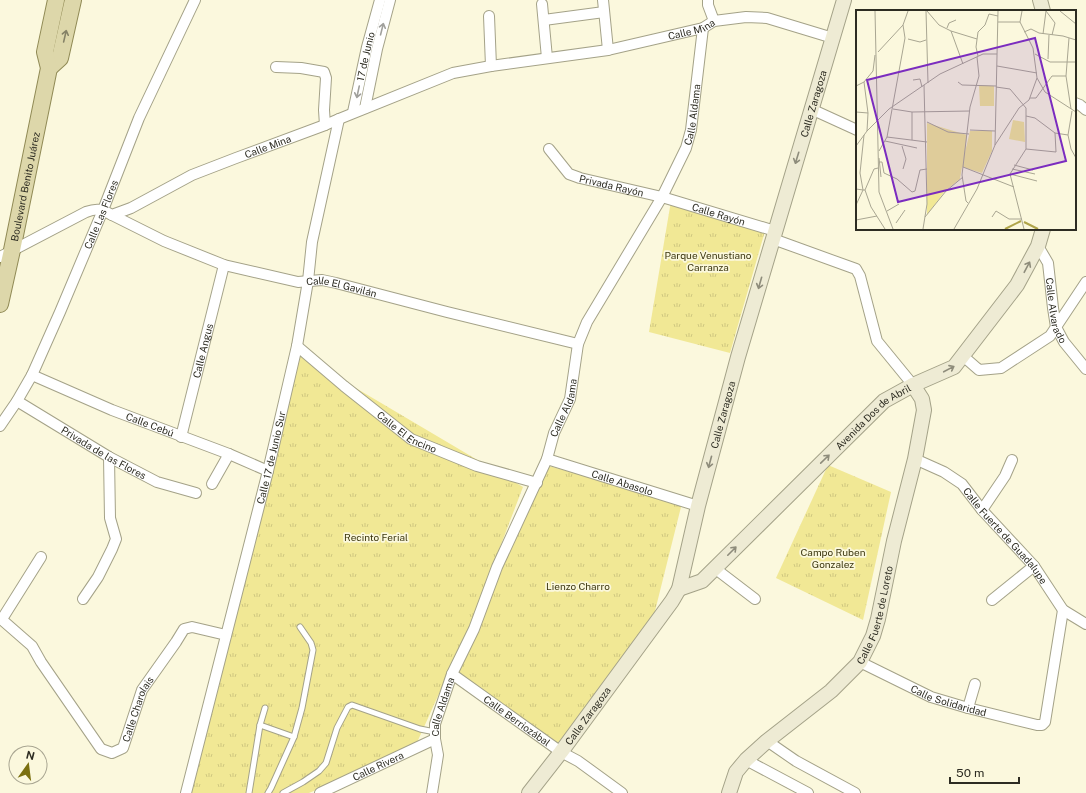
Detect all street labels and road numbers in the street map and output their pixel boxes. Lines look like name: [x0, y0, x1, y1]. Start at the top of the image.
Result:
street label: Calle Mina: [667, 16, 717, 42]
street label: 17 de Junio: [354, 30, 377, 82]
street label: Calle Zaragoza: [798, 69, 829, 139]
street label: Calle Aldama: [681, 83, 702, 147]
street label: Boulevard Benito Juárez: [8, 131, 42, 242]
street label: Calle Mina: [243, 132, 293, 160]
street label: Privada Rayón: [578, 172, 645, 199]
street label: Calle Las Flores: [81, 178, 120, 251]
street label: Calle Rayón: [691, 200, 747, 228]
street label: Calle El Gavilán: [306, 274, 378, 299]
street label: Calle Alvarado: [1044, 277, 1070, 346]
street label: Calle Angus: [190, 322, 215, 379]
street label: Calle Aldama: [547, 378, 579, 438]
street label: Calle Zaragoza: [708, 380, 737, 450]
street label: Avenida Dos de Abril: [833, 381, 913, 452]
street label: Calle El Encino: [375, 409, 439, 455]
street label: Calle Cebú: [124, 410, 176, 439]
street label: Calle 17 de Junio Sur: [254, 410, 288, 505]
street label: Privada de las Flores: [59, 423, 148, 481]
street label: Calle Abasolo: [590, 467, 655, 498]
street label: Calle Fuerte de Guadalupe: [961, 485, 1050, 586]
street label: Calle Fuerte de Loreto: [854, 564, 895, 666]
street label: Calle Charolais: [119, 674, 156, 743]
street label: Calle Aldama: [429, 676, 456, 737]
street label: Calle Solidaridad: [909, 682, 988, 718]
street label: Calle Zaragoza: [562, 684, 613, 747]
street label: Calle Berriozábal: [481, 693, 553, 748]
street label: Calle Rivera: [350, 749, 405, 783]

